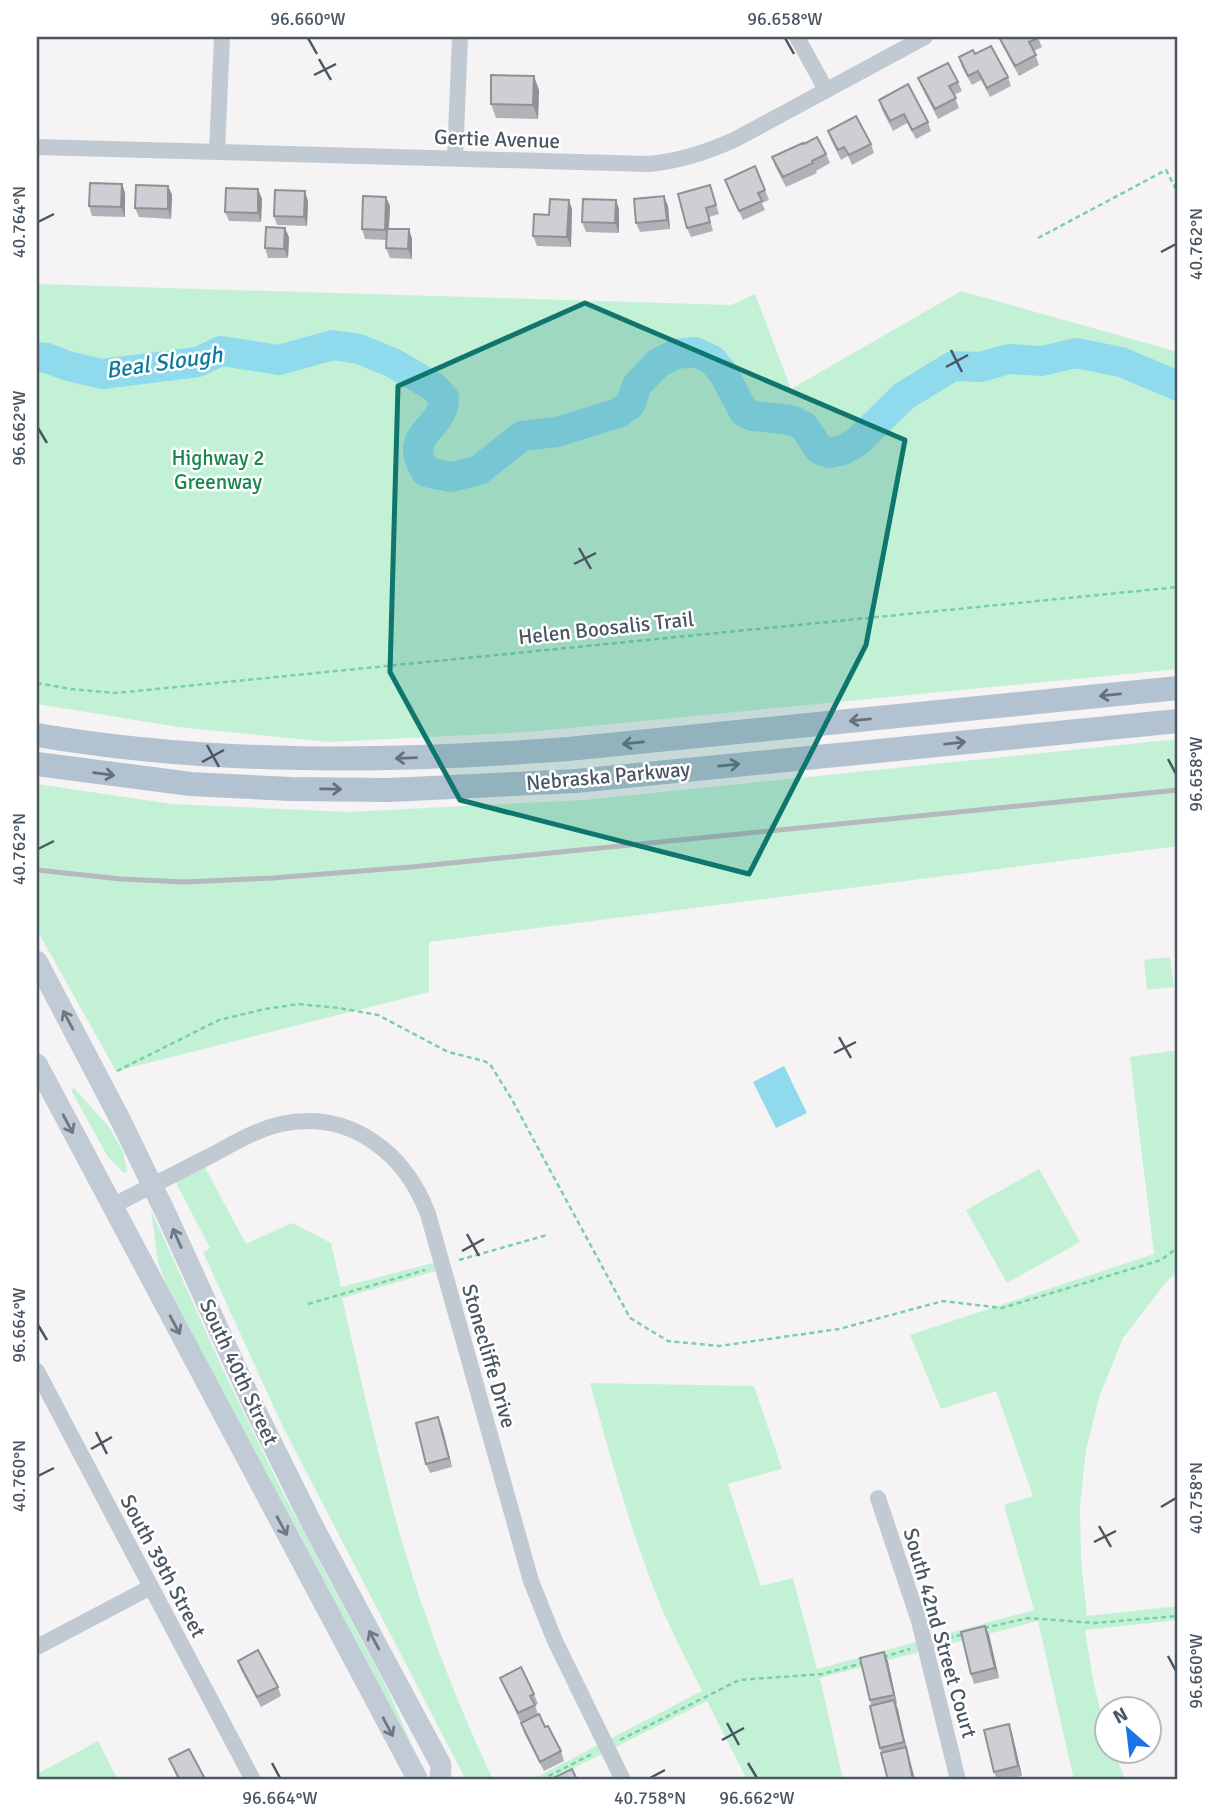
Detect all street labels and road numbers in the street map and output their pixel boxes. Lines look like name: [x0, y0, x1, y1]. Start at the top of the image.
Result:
street label: Gertie Avenue: [433, 124, 561, 154]
street label: Helen Boosalis Trail: [517, 606, 695, 650]
street label: Nebraska Parkway: [525, 756, 691, 796]
street label: Stonecliffe Drive: [456, 1281, 522, 1431]
street label: South 40th Street: [194, 1295, 284, 1449]
street label: South 39th Street: [114, 1490, 212, 1642]
street label: South 42nd Street Court: [898, 1525, 982, 1741]

